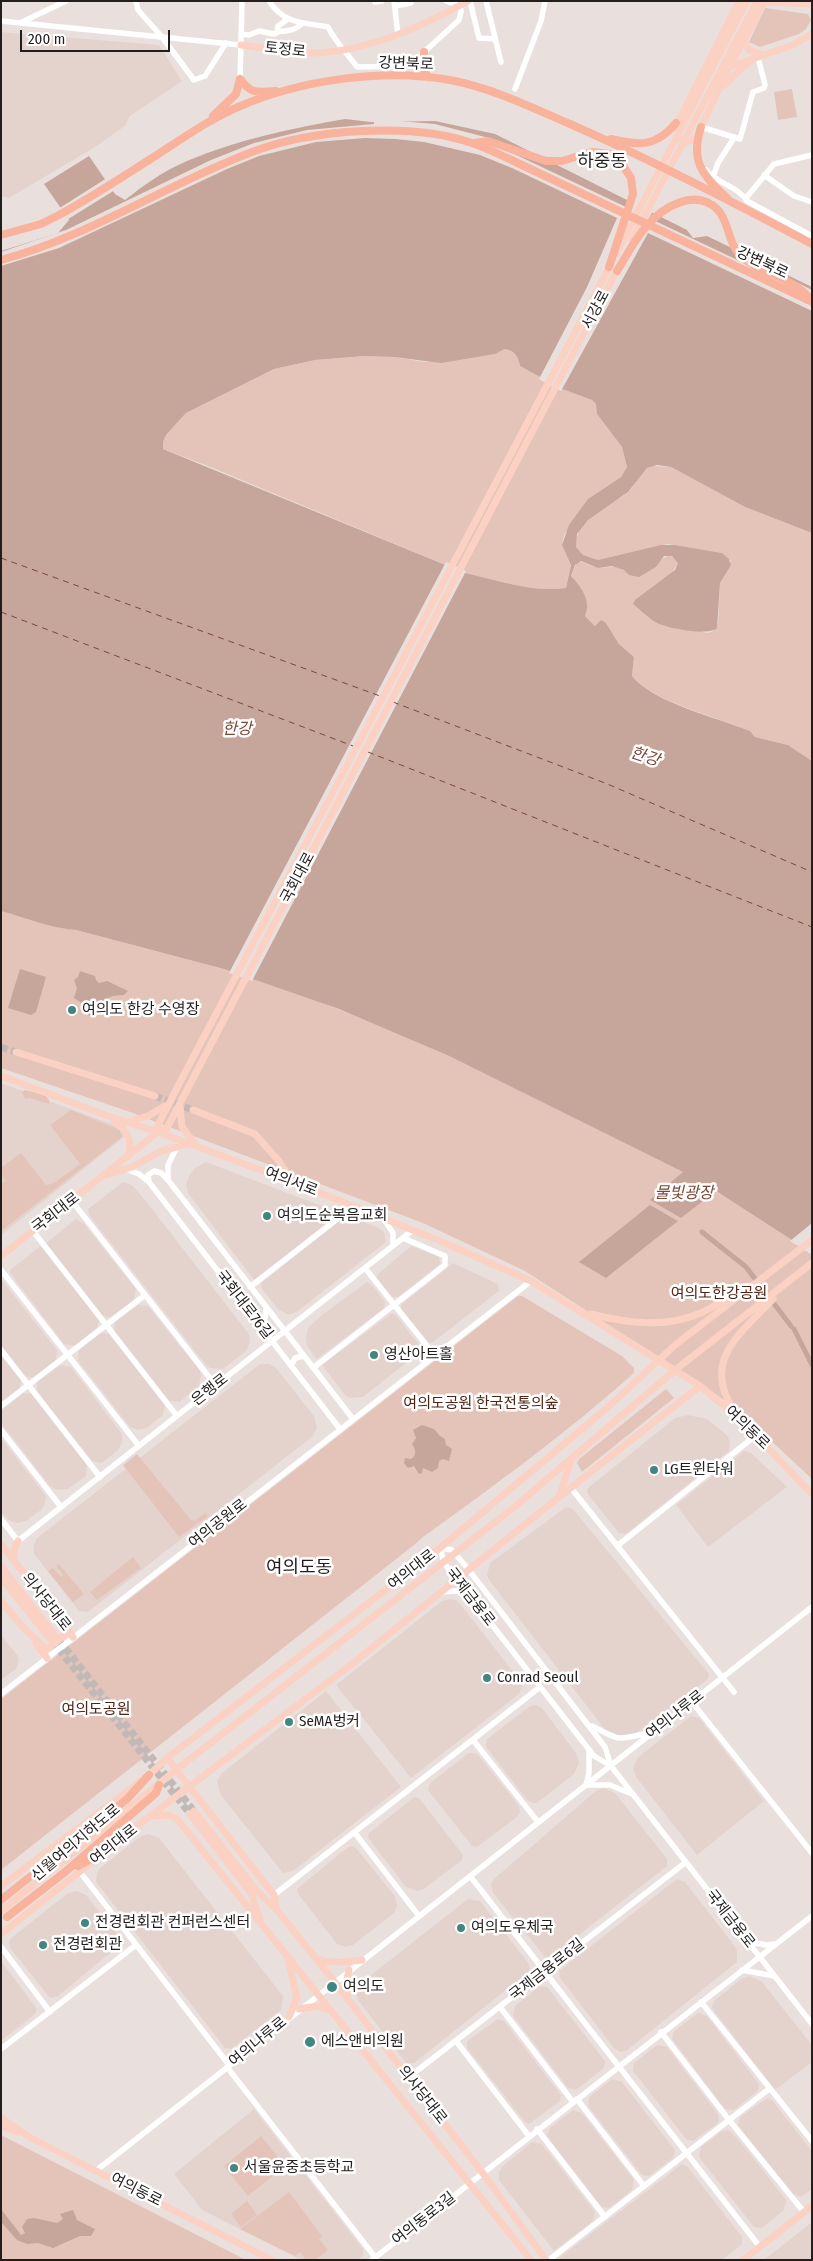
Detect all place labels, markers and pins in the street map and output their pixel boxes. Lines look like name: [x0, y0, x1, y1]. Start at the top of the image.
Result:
place label: 여의도 한강 수영장: [82, 1001, 199, 1019]
marker: 여의도 한강 수영장: [66, 1004, 78, 1016]
place label: 여의도순복음교회: [277, 1207, 387, 1225]
marker: 여의도순복음교회: [261, 1210, 273, 1222]
place label: 영산아트홀: [384, 1346, 453, 1364]
marker: 영산아트홀: [368, 1349, 380, 1361]
place label: LG트윈타워: [664, 1461, 734, 1479]
marker: LG트윈타워: [648, 1464, 660, 1476]
place label: Conrad Seoul: [497, 1669, 578, 1687]
marker: Conrad Seoul: [481, 1672, 493, 1684]
place label: SeMA벙커: [299, 1713, 360, 1731]
marker: SeMA벙커: [283, 1716, 295, 1728]
place label: 전경련회관 컨퍼런스센터: [95, 1914, 250, 1932]
marker: 전경련회관 컨퍼런스센터: [79, 1917, 91, 1929]
place label: 여의도우체국: [471, 1919, 554, 1937]
marker: 여의도우체국: [455, 1922, 467, 1934]
place label: 전경련회관: [53, 1936, 122, 1954]
marker: 전경련회관: [37, 1939, 49, 1951]
place label: 여의도: [343, 1978, 384, 1996]
marker: 여의도: [325, 1980, 339, 1994]
place label: 에스앤비의원: [321, 2033, 404, 2051]
marker: 에스앤비의원: [303, 2035, 317, 2049]
place label: 서울윤중초등학교: [244, 2159, 354, 2177]
marker: 서울윤중초등학교: [228, 2162, 240, 2174]

